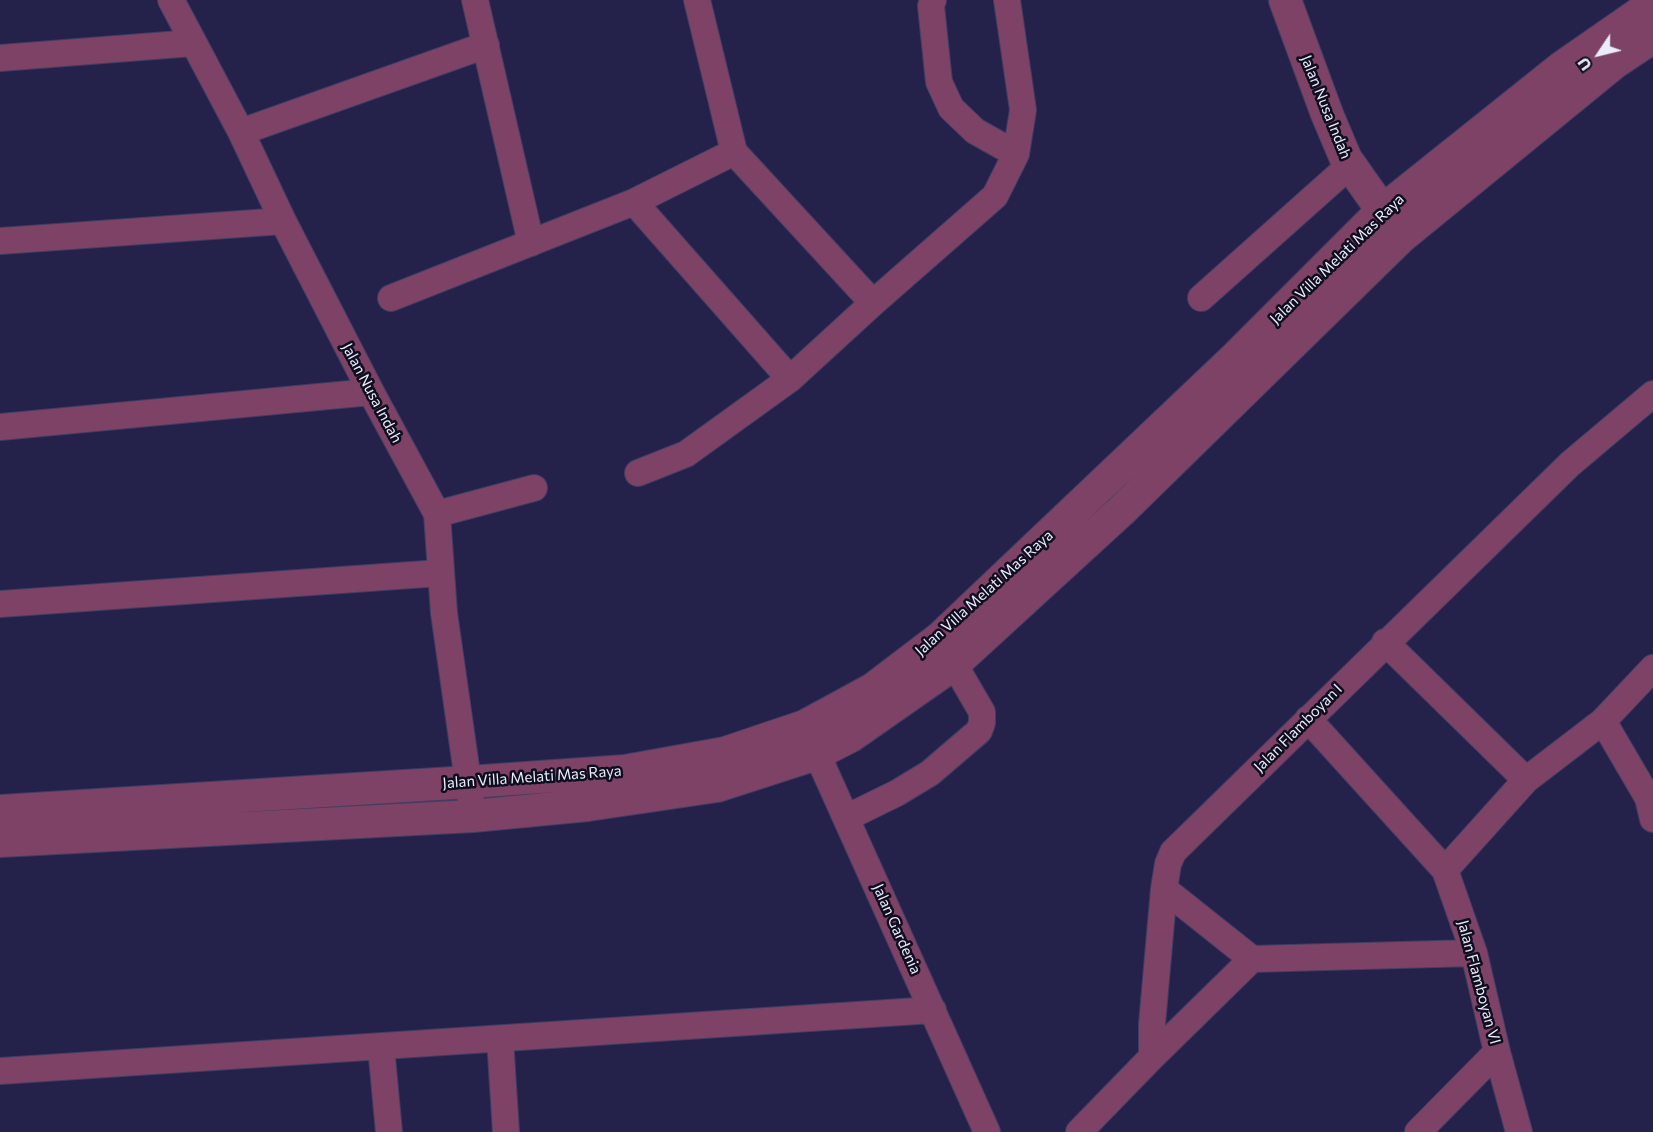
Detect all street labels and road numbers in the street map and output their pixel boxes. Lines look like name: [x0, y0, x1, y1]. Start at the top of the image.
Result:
street label: Jalan Nusa Indah: [1297, 52, 1355, 162]
street label: Jalan Villa Melati Mas Raya: [1266, 190, 1408, 328]
street label: Jalan Nusa Indah: [338, 340, 406, 446]
street label: Jalan Villa Melati Mas Raya: [911, 526, 1057, 660]
street label: Jalan Flamboyan I: [1250, 680, 1346, 776]
street label: Jalan Villa Melati Mas Raya: [442, 762, 622, 792]
street label: Jalan Gardenia: [869, 881, 925, 977]
street label: Jalan Flamboyan VI: [1454, 918, 1504, 1046]

